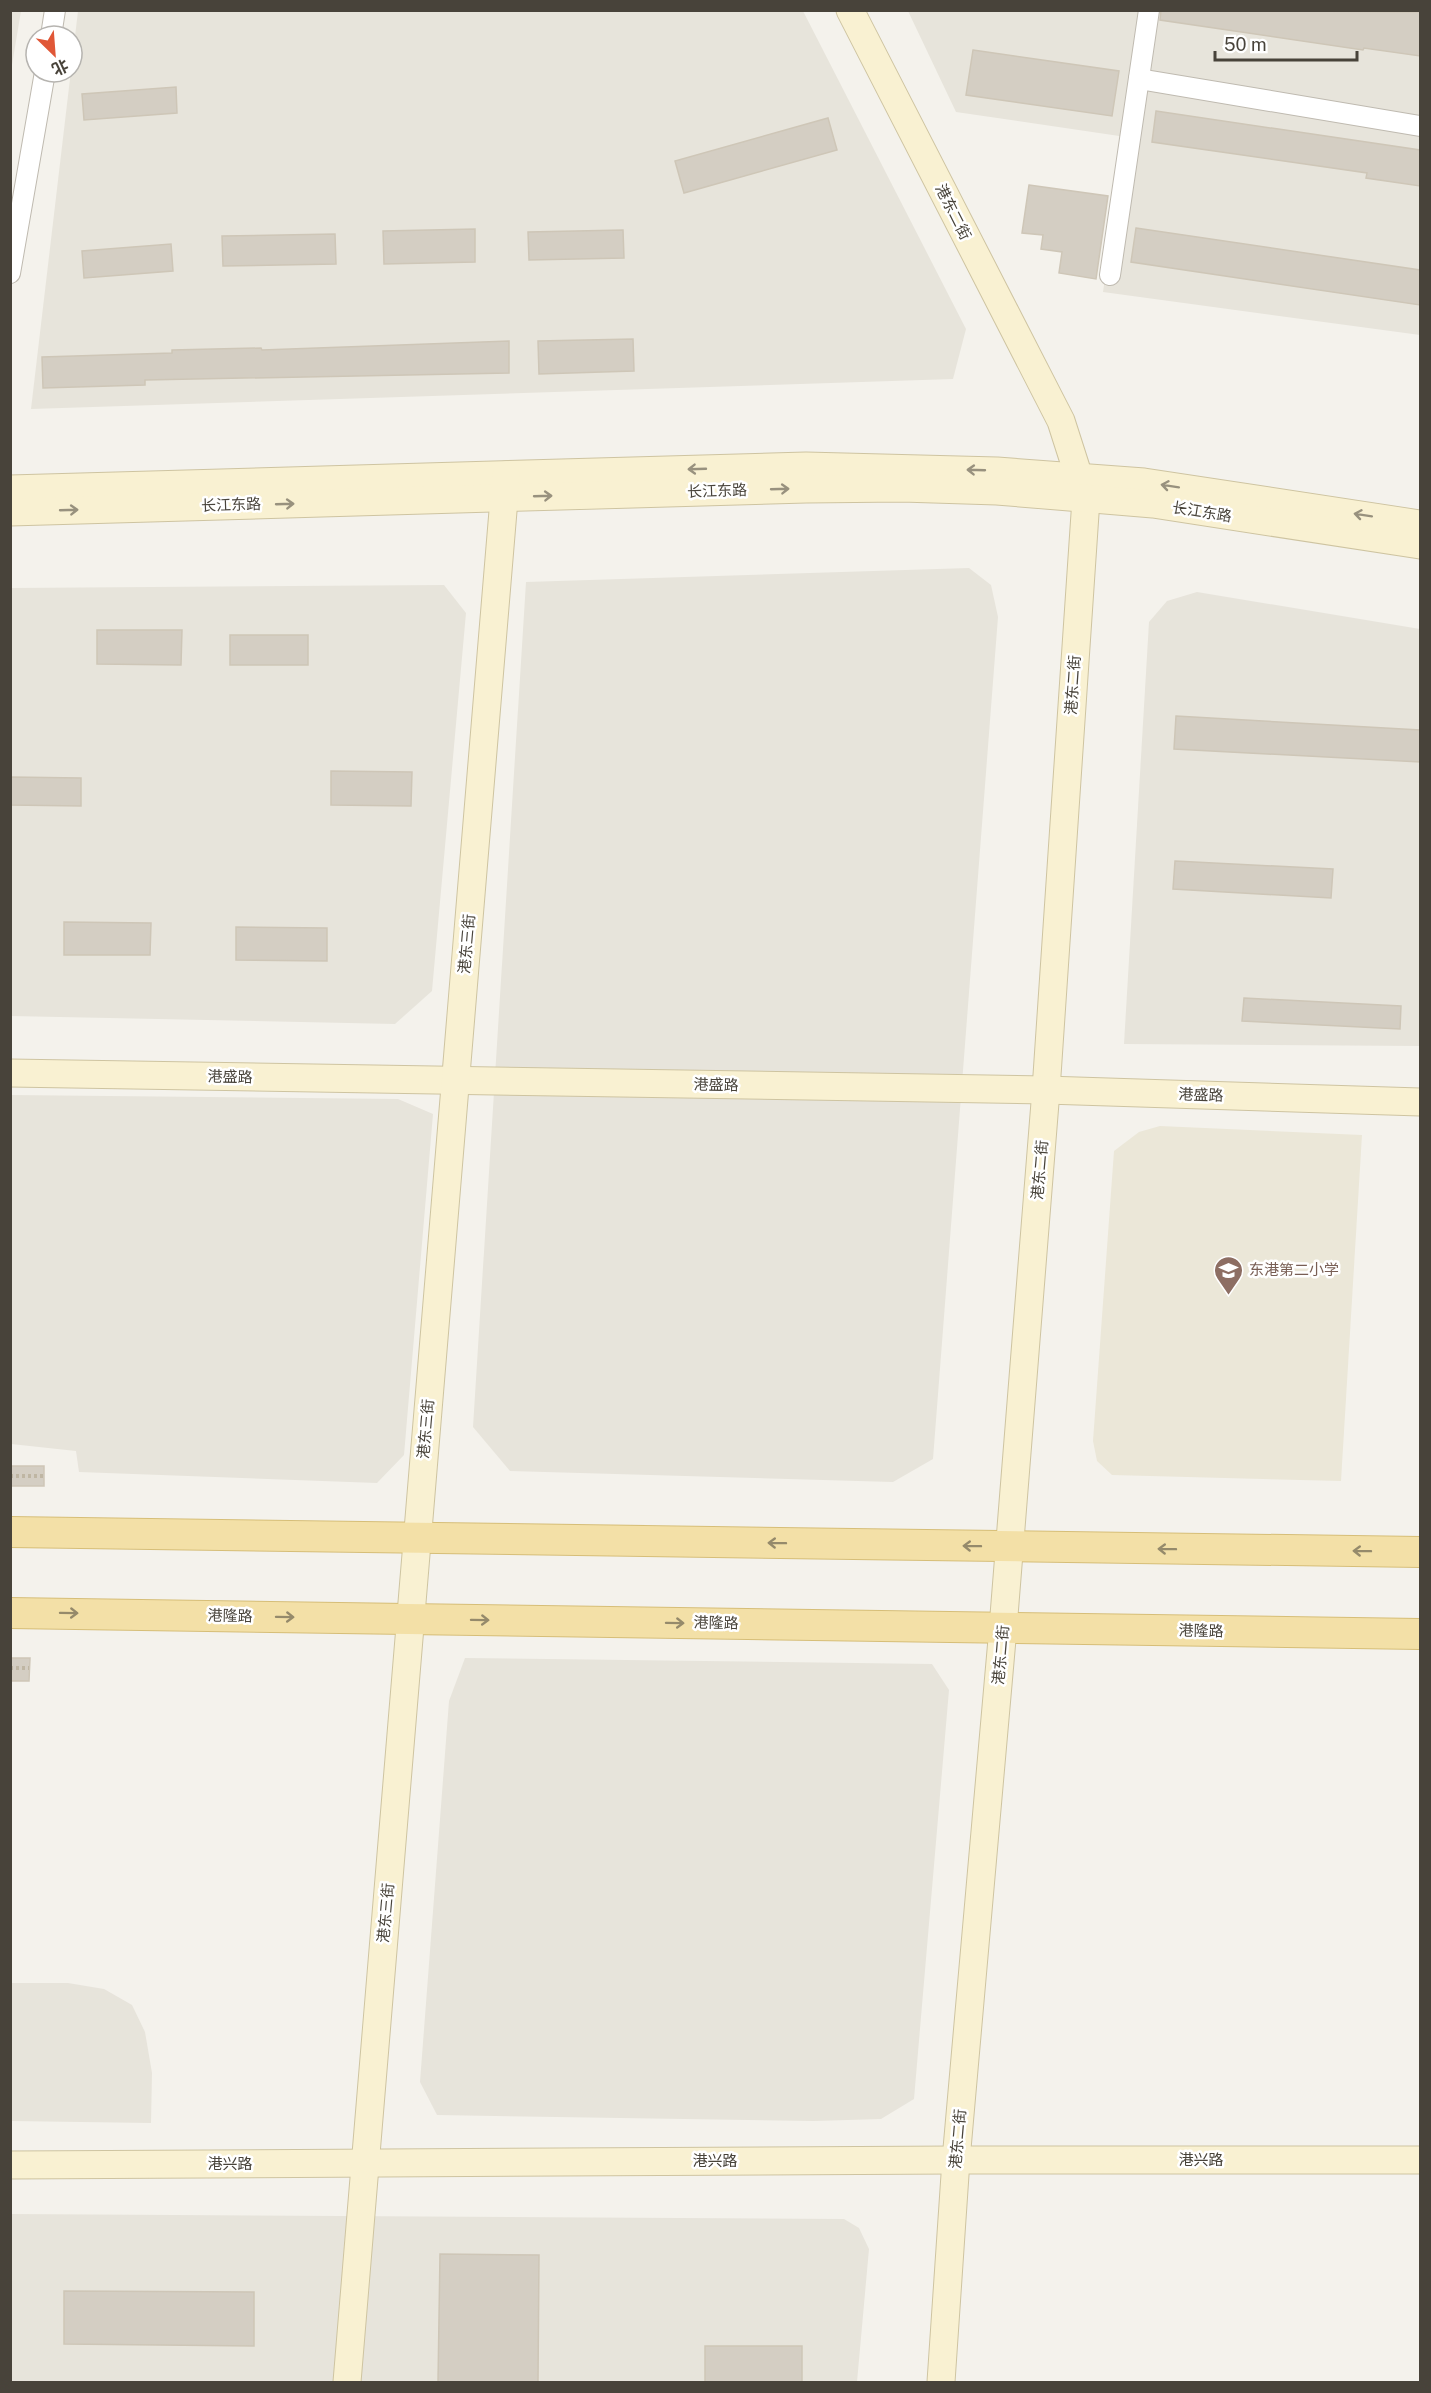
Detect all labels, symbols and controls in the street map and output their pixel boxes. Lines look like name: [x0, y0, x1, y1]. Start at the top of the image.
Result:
north arrow: [24, 24, 84, 84]
scale bar: [1215, 24, 1358, 62]
text: 50 m: [1224, 34, 1267, 55]
text: 北: [49, 55, 71, 79]
street label: 港东二街: [932, 181, 975, 242]
one-way arrow: [687, 464, 707, 475]
one-way arrow: [966, 464, 986, 476]
one-way arrow: [1160, 480, 1180, 491]
street label: 长江东路: [687, 481, 747, 500]
one-way arrow: [769, 484, 789, 495]
one-way arrow: [532, 490, 552, 502]
street label: 长江东路: [201, 495, 261, 514]
one-way arrow: [274, 498, 294, 510]
street label: 长江东路: [1171, 498, 1233, 525]
one-way arrow: [58, 505, 78, 516]
one-way arrow: [1353, 509, 1373, 520]
street label: 港东二街: [1062, 654, 1083, 715]
street label: 港东三街: [455, 913, 478, 975]
street label: 港盛路: [207, 1068, 253, 1085]
street label: 港盛路: [693, 1076, 739, 1093]
street label: 港盛路: [1178, 1085, 1224, 1104]
street label: 港东二街: [1028, 1139, 1051, 1201]
school or university icon: 东港第二小学: [1212, 1254, 1244, 1296]
place label: 东港第二小学: [1249, 1261, 1339, 1278]
street label: 港东三街: [414, 1398, 437, 1460]
one-way arrow: [768, 1537, 788, 1549]
one-way arrow: [963, 1540, 983, 1552]
one-way arrow: [1158, 1543, 1178, 1555]
one-way arrow: [1353, 1546, 1373, 1557]
street label: 港隆路: [207, 1607, 253, 1624]
one-way arrow: [58, 1608, 78, 1619]
one-way arrow: [274, 1611, 294, 1623]
one-way arrow: [469, 1614, 489, 1626]
street label: 港隆路: [693, 1614, 739, 1631]
one-way arrow: [664, 1617, 684, 1629]
street label: 港隆路: [1178, 1622, 1224, 1639]
street label: 港东二街: [989, 1624, 1012, 1686]
street label: 港东三街: [374, 1882, 397, 1944]
street label: 港东二街: [946, 2108, 969, 2170]
street label: 港兴路: [1178, 2151, 1224, 2168]
street label: 港兴路: [692, 2152, 738, 2169]
street label: 港兴路: [207, 2155, 253, 2172]

